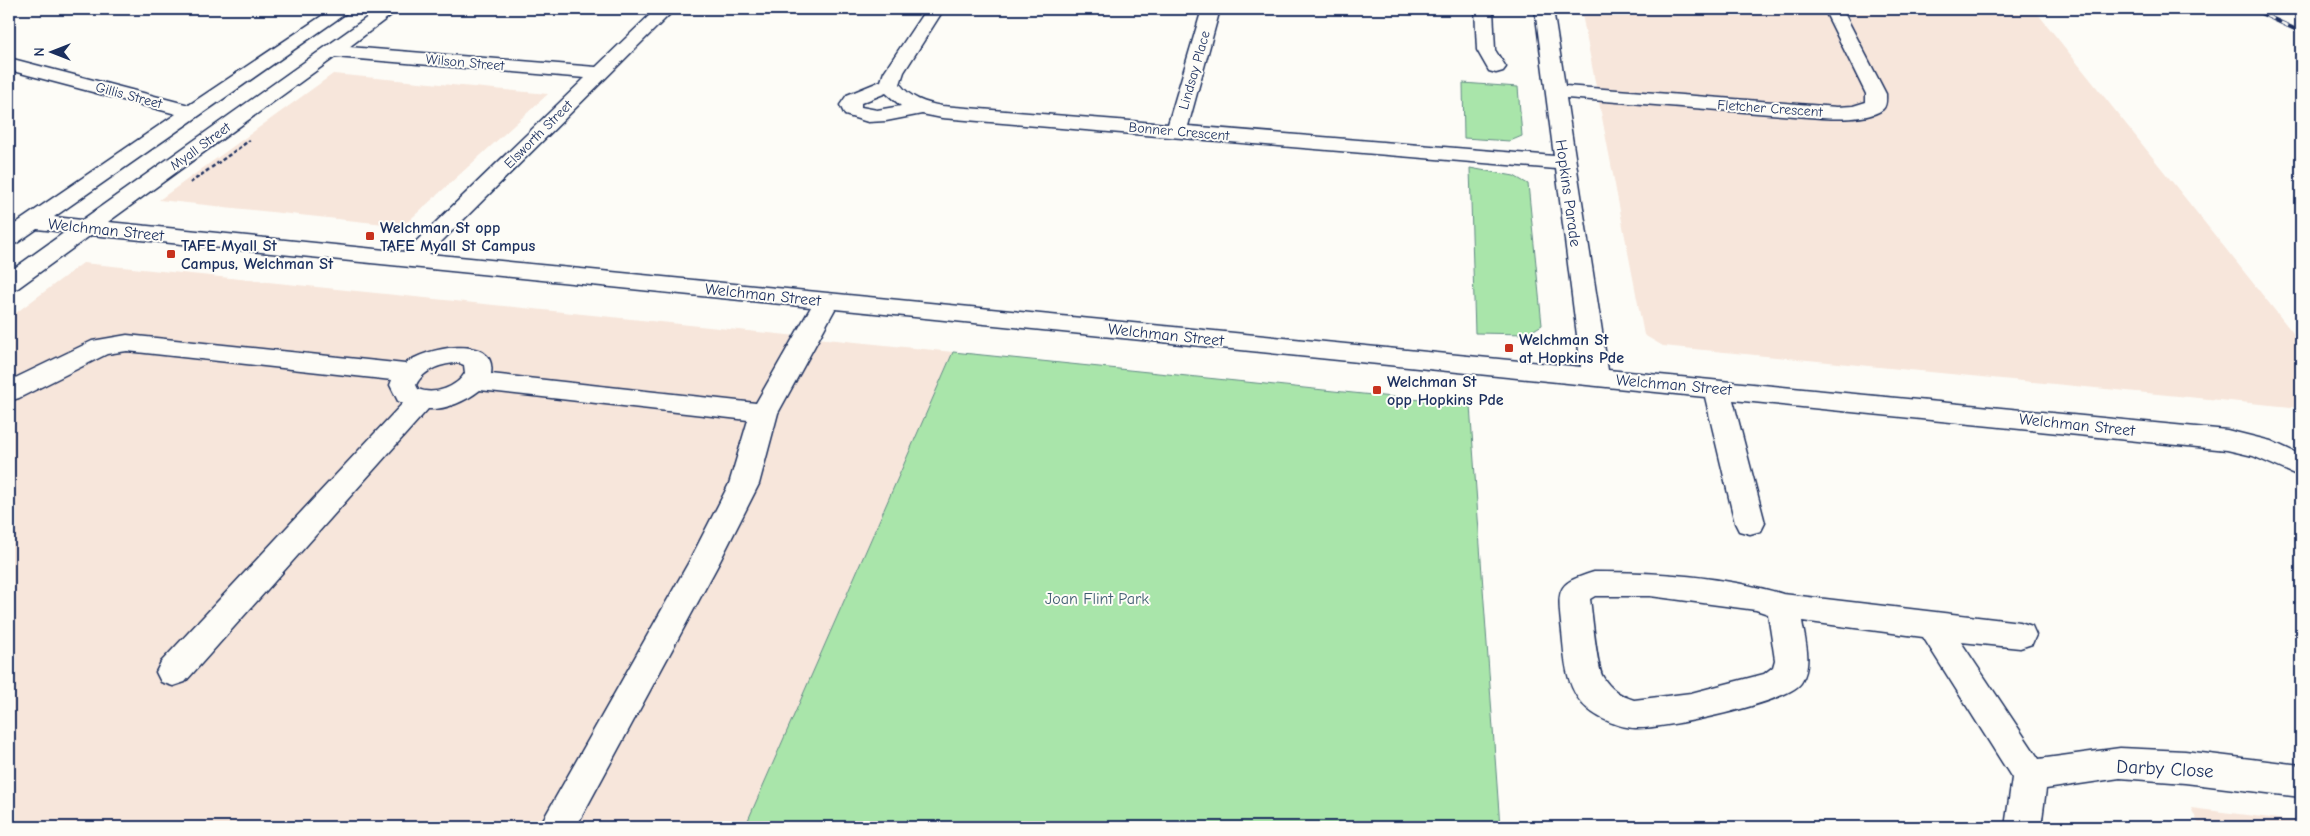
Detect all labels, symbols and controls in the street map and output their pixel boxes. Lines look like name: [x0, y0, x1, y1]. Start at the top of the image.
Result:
north arrow: [28, 28, 78, 78]
street label: Lindsay Place: [1175, 29, 1214, 111]
text: N: [31, 47, 48, 57]
street label: Wilson Street: [425, 51, 506, 74]
street label: Gillis Street: [94, 78, 165, 113]
street label: Elsworth Street: [501, 96, 577, 172]
street label: Fletcher Crescent: [1717, 96, 1824, 121]
street label: Myall Street: [167, 118, 235, 174]
street label: Bonner Crescent: [1128, 119, 1231, 144]
street label: Hopkins Parade: [1552, 138, 1584, 248]
street label: Welchman Street: [47, 215, 165, 245]
place label: Welchman St opp TAFE Myall St Campus: [380, 219, 535, 255]
marker: Welchman St opp TAFE Myall St Campus: [364, 230, 376, 242]
place label: TAFE Myall St Campus, Welchman St: [181, 237, 334, 273]
marker: TAFE Myall St Campus, Welchman St: [165, 248, 177, 260]
street label: Welchman Street: [704, 280, 822, 310]
street label: Welchman Street: [1107, 320, 1225, 350]
place label: Welchman St at Hopkins Pde: [1519, 331, 1624, 367]
marker: Welchman St at Hopkins Pde: [1503, 342, 1515, 354]
street label: Welchman Street: [1615, 371, 1733, 399]
place label: Welchman St opp Hopkins Pde: [1387, 373, 1504, 409]
marker: Welchman St opp Hopkins Pde: [1371, 384, 1383, 396]
street label: Welchman Street: [2018, 410, 2136, 440]
park label: Joan Flint Park: [1045, 590, 1149, 608]
street label: Darby Close: [2116, 755, 2214, 783]

